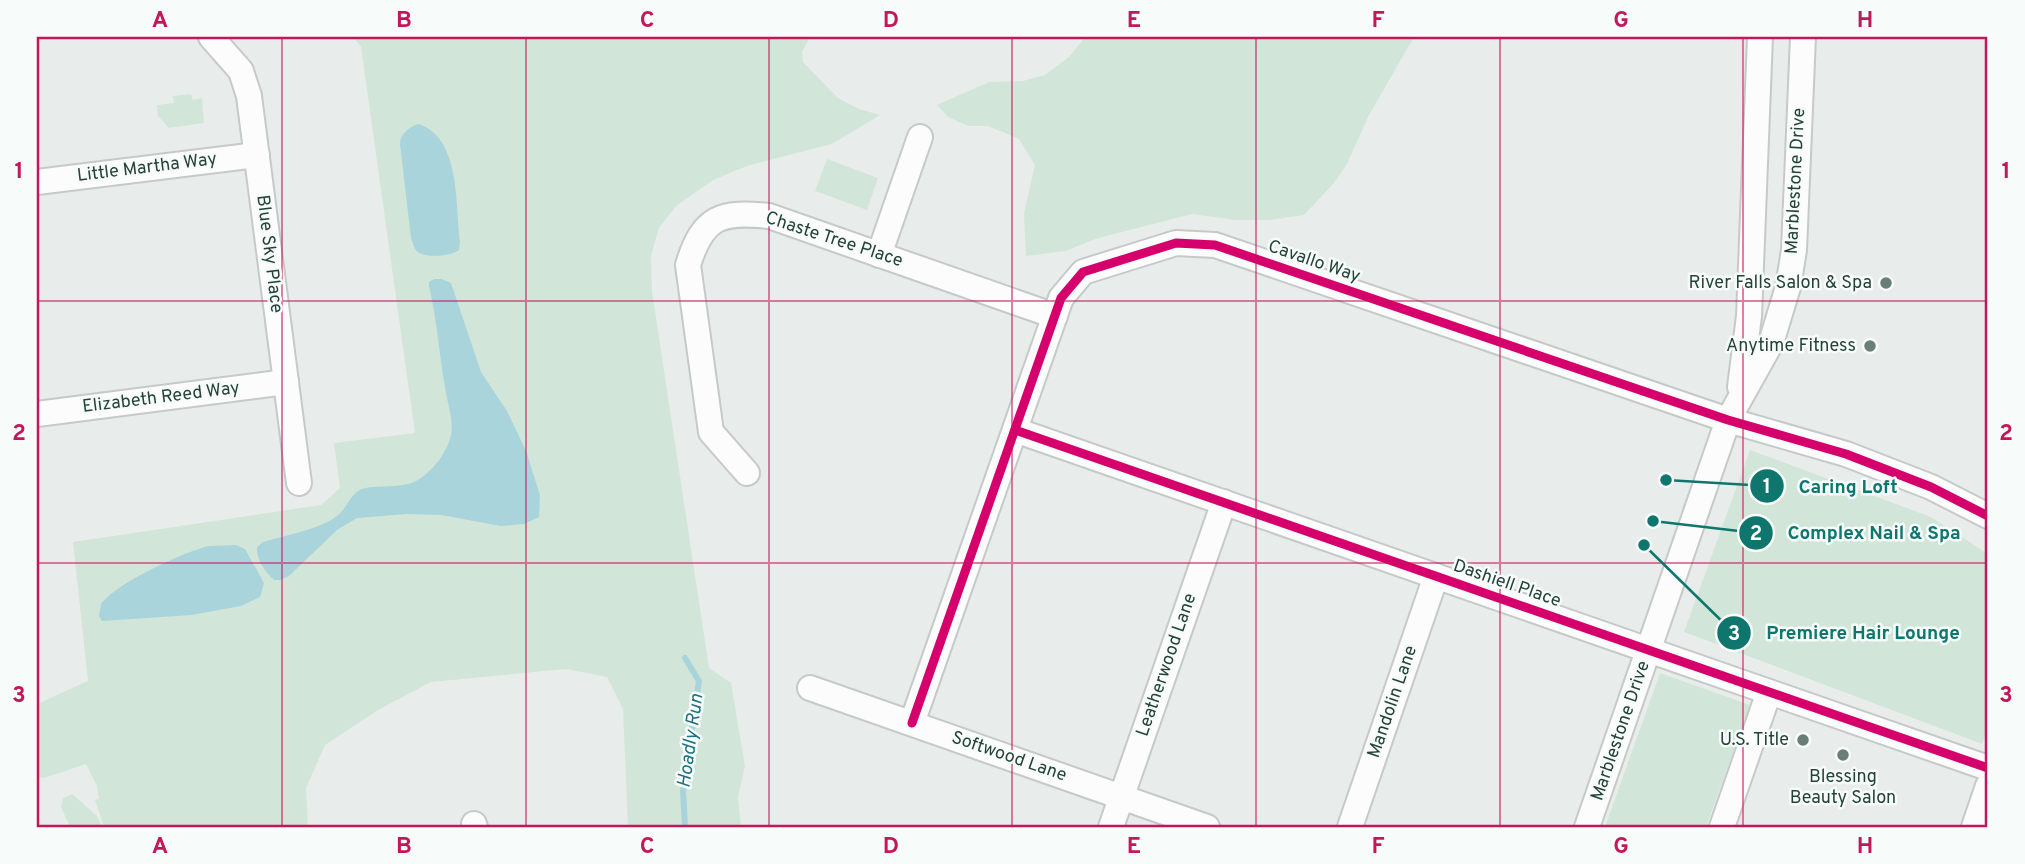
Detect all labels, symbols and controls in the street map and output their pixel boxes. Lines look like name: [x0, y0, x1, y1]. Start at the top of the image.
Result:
text: A: [152, 7, 168, 36]
text: B: [396, 7, 412, 36]
text: C: [640, 7, 654, 36]
text: D: [883, 7, 899, 36]
text: E: [1127, 7, 1141, 36]
text: F: [1371, 7, 1385, 36]
text: G: [1613, 7, 1629, 36]
text: H: [1857, 7, 1873, 36]
street label: Marblestone Drive: [1781, 107, 1811, 255]
street label: Little Martha Way: [76, 148, 218, 188]
text: 1: [14, 158, 24, 187]
text: 1: [2001, 158, 2011, 187]
street label: Blue Sky Place: [250, 194, 288, 314]
street label: Chaste Tree Place: [762, 207, 906, 273]
street label: Cavallo Way: [1265, 235, 1363, 289]
place label: River Falls Salon & Spa: [1689, 272, 1872, 295]
marker: River Falls Salon & Spa: [1878, 275, 1894, 291]
place label: Anytime Fitness: [1726, 335, 1856, 358]
marker: Anytime Fitness: [1862, 338, 1878, 354]
street label: Elizabeth Reed Way: [81, 377, 241, 419]
text: 2: [12, 420, 26, 449]
text: 2: [1999, 420, 2013, 449]
callout: Caring Loft: [1749, 466, 1911, 506]
text: 1: [1763, 474, 1771, 501]
text: Caring Loft: [1798, 476, 1898, 500]
callout: Complex Nail & Spa: [1738, 513, 1974, 553]
text: 2: [1750, 521, 1762, 548]
text: Complex Nail & Spa: [1787, 522, 1961, 546]
street label: Dashiell Place: [1450, 555, 1564, 613]
street label: Leatherwood Lane: [1132, 590, 1202, 740]
callout: Premiere Hair Lounge: [1717, 613, 1973, 653]
text: 3: [1728, 621, 1740, 648]
text: Premiere Hair Lounge: [1766, 622, 1960, 646]
street label: Mandolin Lane: [1363, 643, 1423, 761]
street label: Marblestone Drive: [1586, 658, 1656, 804]
text: 3: [12, 682, 26, 711]
text: 3: [1999, 682, 2013, 711]
water label: Hoadly Run: [673, 692, 710, 790]
street label: Softwood Lane: [948, 727, 1070, 787]
place label: U.S. Title: [1720, 729, 1789, 752]
marker: U.S. Title: [1795, 732, 1811, 748]
marker: Blessing Beauty Salon: [1835, 747, 1851, 763]
place label: Blessing Beauty Salon: [1790, 766, 1896, 810]
text: A: [152, 833, 168, 862]
text: B: [396, 833, 412, 862]
text: C: [640, 833, 654, 862]
text: D: [883, 833, 899, 862]
text: E: [1127, 833, 1141, 862]
text: F: [1371, 833, 1385, 862]
text: G: [1613, 833, 1629, 862]
text: H: [1857, 833, 1873, 862]

